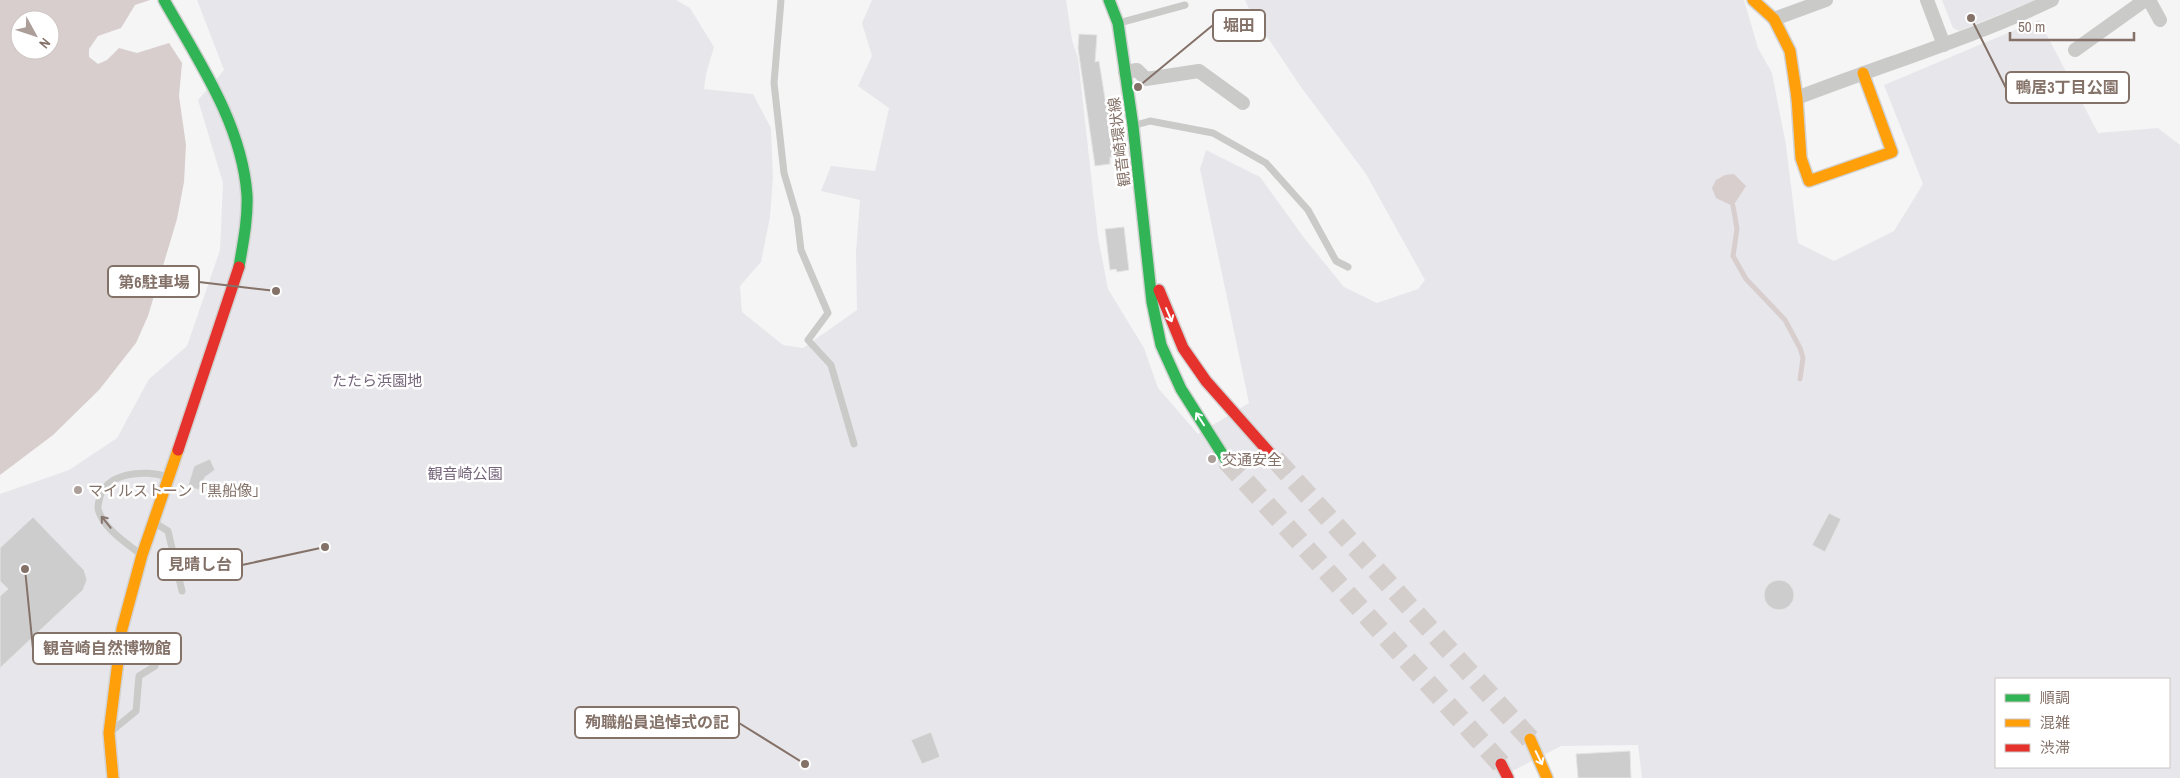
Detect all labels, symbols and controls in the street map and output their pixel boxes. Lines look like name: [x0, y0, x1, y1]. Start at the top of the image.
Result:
north arrow: [10, 10, 60, 60]
callout: 堀田: [1213, 10, 1265, 41]
scale bar: [2010, 10, 2134, 42]
text: 堀田: [1223, 14, 1255, 36]
text: 50 m: [2018, 16, 2045, 37]
text: N: [35, 34, 55, 52]
callout: 鴨居3丁目公園: [2006, 72, 2129, 103]
text: 鴨居3丁目公園: [2015, 76, 2119, 98]
street label: 観音崎環状線: [1103, 96, 1135, 188]
callout: 第6駐車場: [108, 266, 199, 297]
text: 第6駐車場: [118, 271, 190, 293]
one-way arrow: [1165, 307, 1174, 322]
park label: たたら浜園地: [332, 370, 422, 391]
one-way arrow: [1195, 412, 1205, 426]
place label: 交通安全: [1222, 449, 1282, 470]
marker: 交通安全: [1206, 453, 1218, 465]
park label: 観音崎公園: [427, 463, 503, 484]
place label: マイルストーン「黒船像」: [88, 480, 267, 501]
marker: マイルストーン「黒船像」: [72, 484, 84, 496]
one-way arrow: [100, 516, 111, 529]
callout: 見晴し台: [158, 549, 242, 580]
text: 見晴し台: [168, 553, 232, 575]
callout: 観音崎自然博物館: [33, 633, 181, 664]
text: 観音崎自然博物館: [43, 637, 171, 659]
legend: [1995, 678, 2170, 768]
text: 順調: [2040, 687, 2070, 708]
callout: 殉職船員追悼式の記: [575, 707, 739, 738]
text: 殉職船員追悼式の記: [585, 711, 729, 733]
text: 混雑: [2040, 712, 2070, 733]
text: 渋滞: [2040, 737, 2070, 758]
one-way arrow: [1535, 750, 1544, 765]

